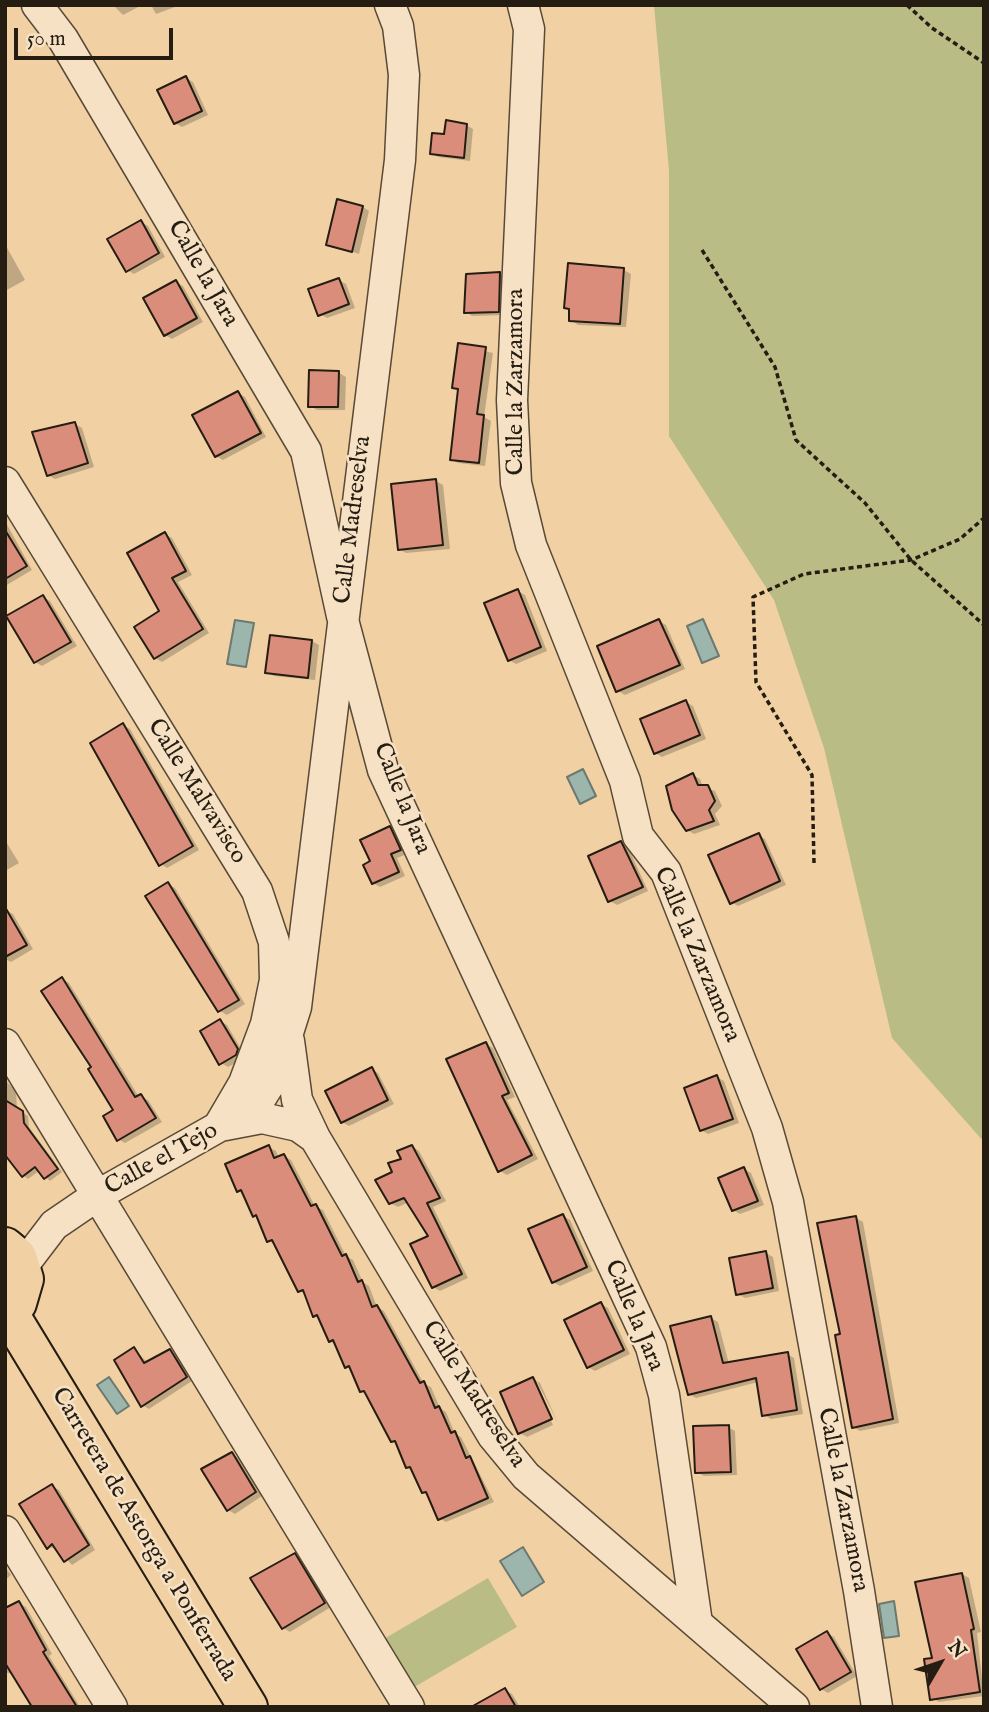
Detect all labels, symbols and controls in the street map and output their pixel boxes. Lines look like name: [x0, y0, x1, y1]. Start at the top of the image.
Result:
scale bar: [18, 14, 177, 58]
text: 50 m: [27, 26, 66, 53]
street label: Calle la Jara: [160, 216, 244, 332]
street label: Calle la Zarzamora: [503, 289, 531, 475]
street label: Calle Madreselva: [329, 434, 379, 606]
street label: Calle Malvavisco: [140, 714, 252, 870]
street label: Calle la Jara: [366, 739, 436, 859]
street label: Calle la Zarzamora: [646, 863, 746, 1047]
street label: Calle el Tejo: [100, 1117, 224, 1203]
street label: Calle la Jara: [597, 1256, 669, 1376]
street label: Calle Madreselva: [415, 1316, 531, 1474]
street label: Carretera de Astorga a Ponferrada: [44, 1383, 242, 1687]
street label: Calle la Zarzamora: [810, 1405, 874, 1595]
north arrow: [905, 1628, 975, 1698]
text: N: [942, 1636, 971, 1664]

